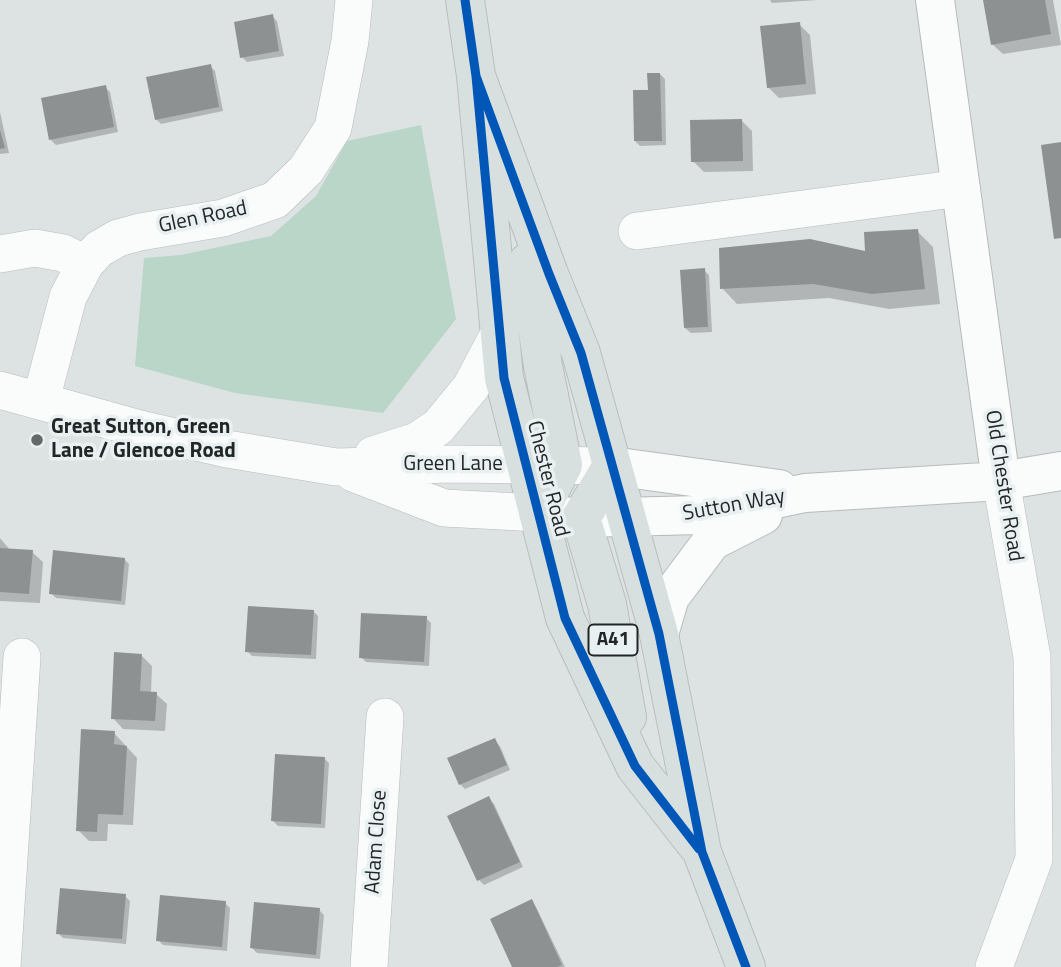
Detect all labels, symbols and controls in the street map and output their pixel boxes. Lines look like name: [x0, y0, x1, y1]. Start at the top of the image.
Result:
street label: Glen Road: [156, 196, 250, 240]
street label: Old Chester Road: [979, 409, 1027, 563]
place label: Great Sutton, Green Lane / Glencoe Road: [51, 415, 236, 465]
street label: Chester Road: [520, 419, 574, 539]
marker: Great Sutton, Green Lane / Glencoe Road: [29, 432, 45, 448]
street label: Green Lane: [403, 452, 503, 478]
street label: Sutton Way: [681, 485, 787, 527]
road number: A41: [588, 624, 638, 656]
street label: Adam Close: [361, 789, 393, 895]

